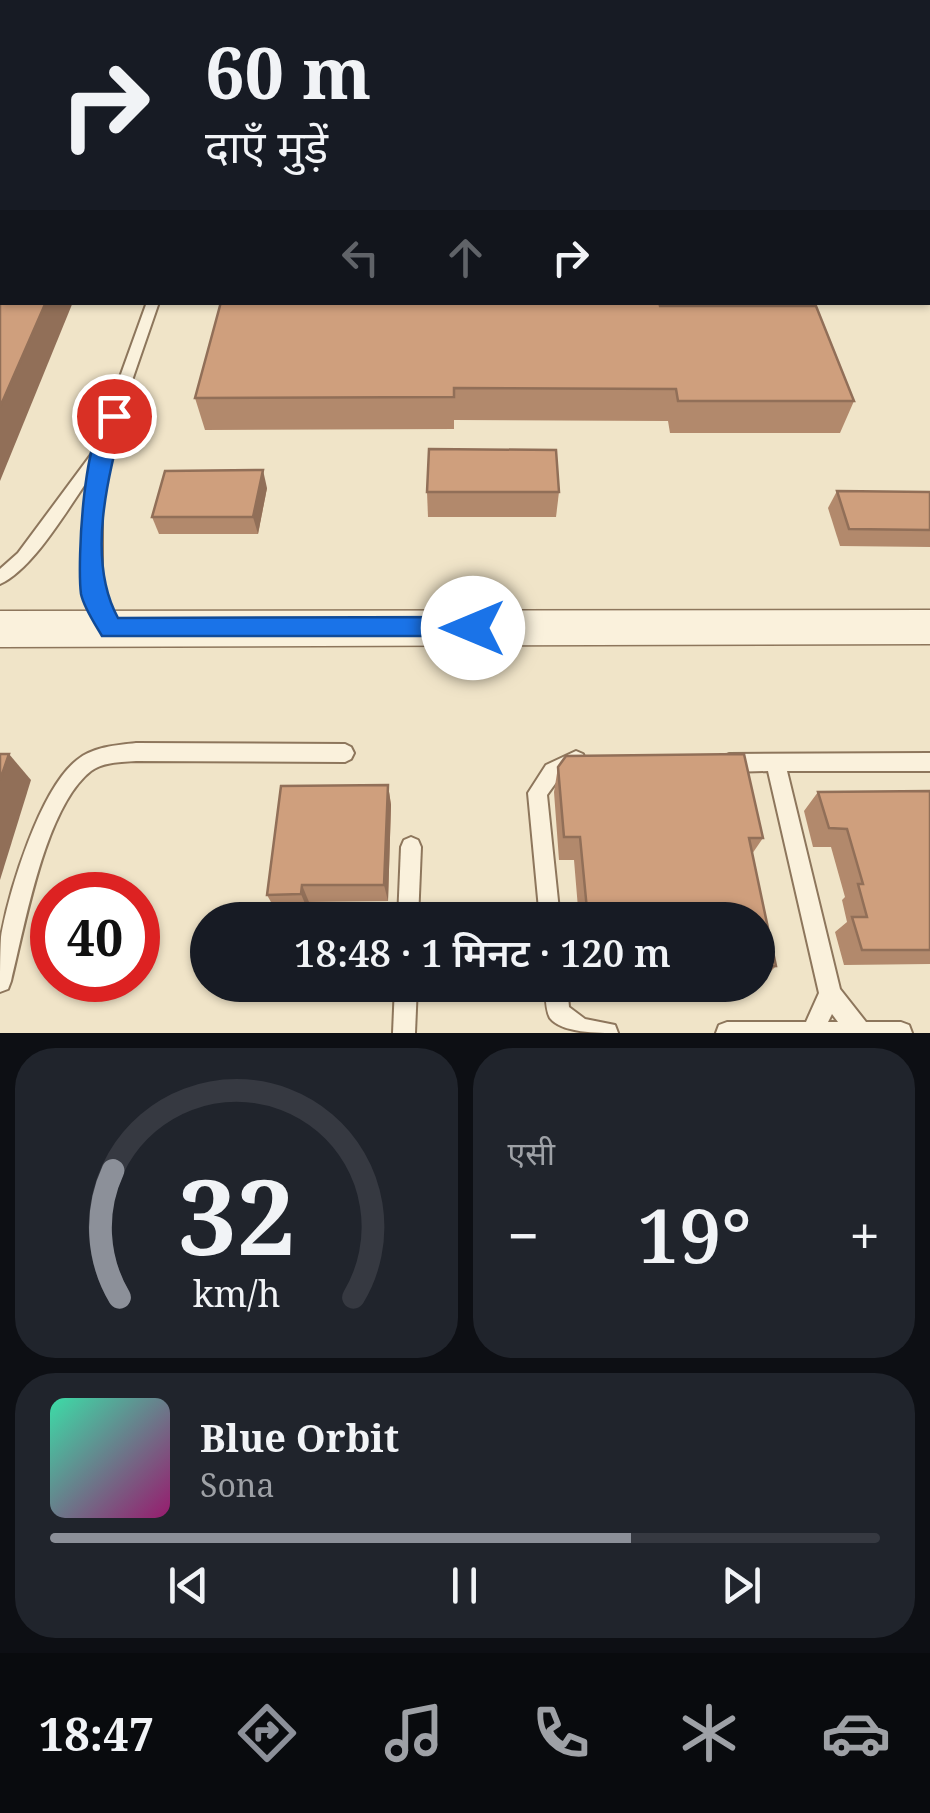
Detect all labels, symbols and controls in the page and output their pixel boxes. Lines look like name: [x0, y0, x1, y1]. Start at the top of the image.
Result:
text: 60 m: [205, 24, 371, 120]
icon: right: [40, 40, 170, 170]
text: दाएँ मुड़ें: [205, 115, 328, 176]
icon: left: [333, 230, 388, 285]
icon: ahead: [438, 230, 493, 285]
icon: right: [543, 230, 598, 285]
pin: [72, 374, 157, 459]
icon: arrive: [87, 389, 142, 444]
position arrow: [421, 576, 525, 680]
speed limit sign: 40: [30, 872, 160, 1002]
text: 18:48 · 1 मिनट · 120 m: [294, 926, 671, 978]
text: एसी: [508, 1131, 555, 1174]
text: 32: [177, 1144, 295, 1285]
text: 19°: [637, 1183, 752, 1285]
text: −: [508, 1197, 539, 1272]
text: +: [849, 1197, 880, 1272]
text: km/h: [192, 1269, 280, 1317]
text: Blue Orbit: [200, 1411, 399, 1463]
text: Sona: [200, 1463, 275, 1506]
icon: previous: [161, 1558, 216, 1613]
icon: pause: [437, 1558, 492, 1613]
icon: next: [714, 1558, 769, 1613]
icon: directions: [232, 1698, 302, 1768]
icon: music: [379, 1698, 449, 1768]
icon: phone: [526, 1698, 596, 1768]
icon: climate: [674, 1698, 744, 1768]
icon: car: [821, 1698, 891, 1768]
text: 18:47: [39, 1703, 154, 1764]

